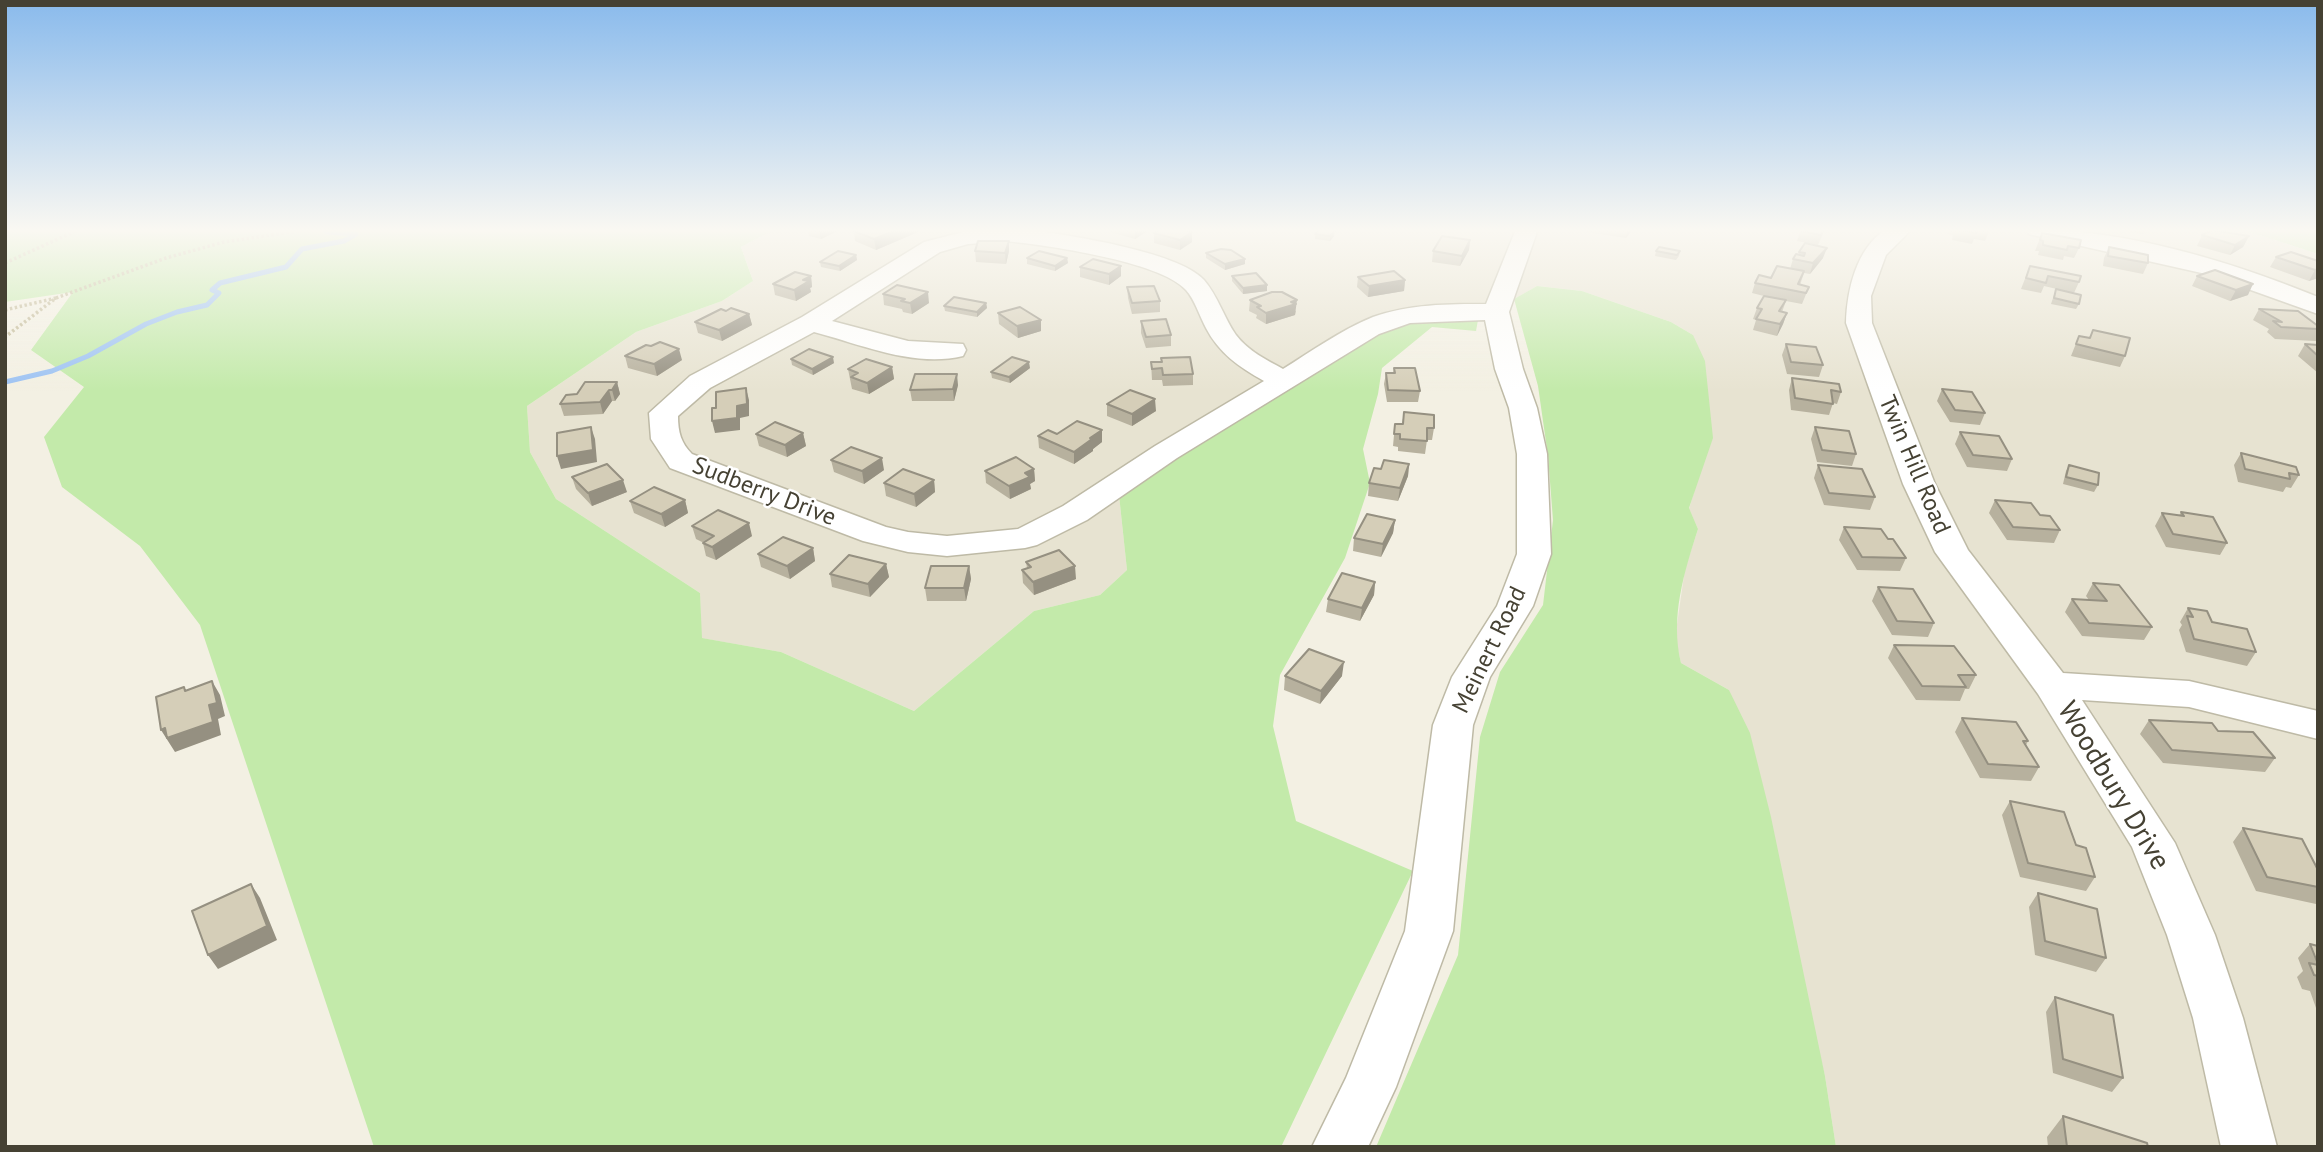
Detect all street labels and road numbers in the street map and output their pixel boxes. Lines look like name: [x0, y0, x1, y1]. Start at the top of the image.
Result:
street label: Twin Hill Road: [1872, 391, 1956, 539]
street label: Sudberry Drive: [688, 451, 840, 533]
street label: Meinert Road: [1447, 582, 1533, 718]
street label: Woodbury Drive: [2050, 696, 2176, 876]

